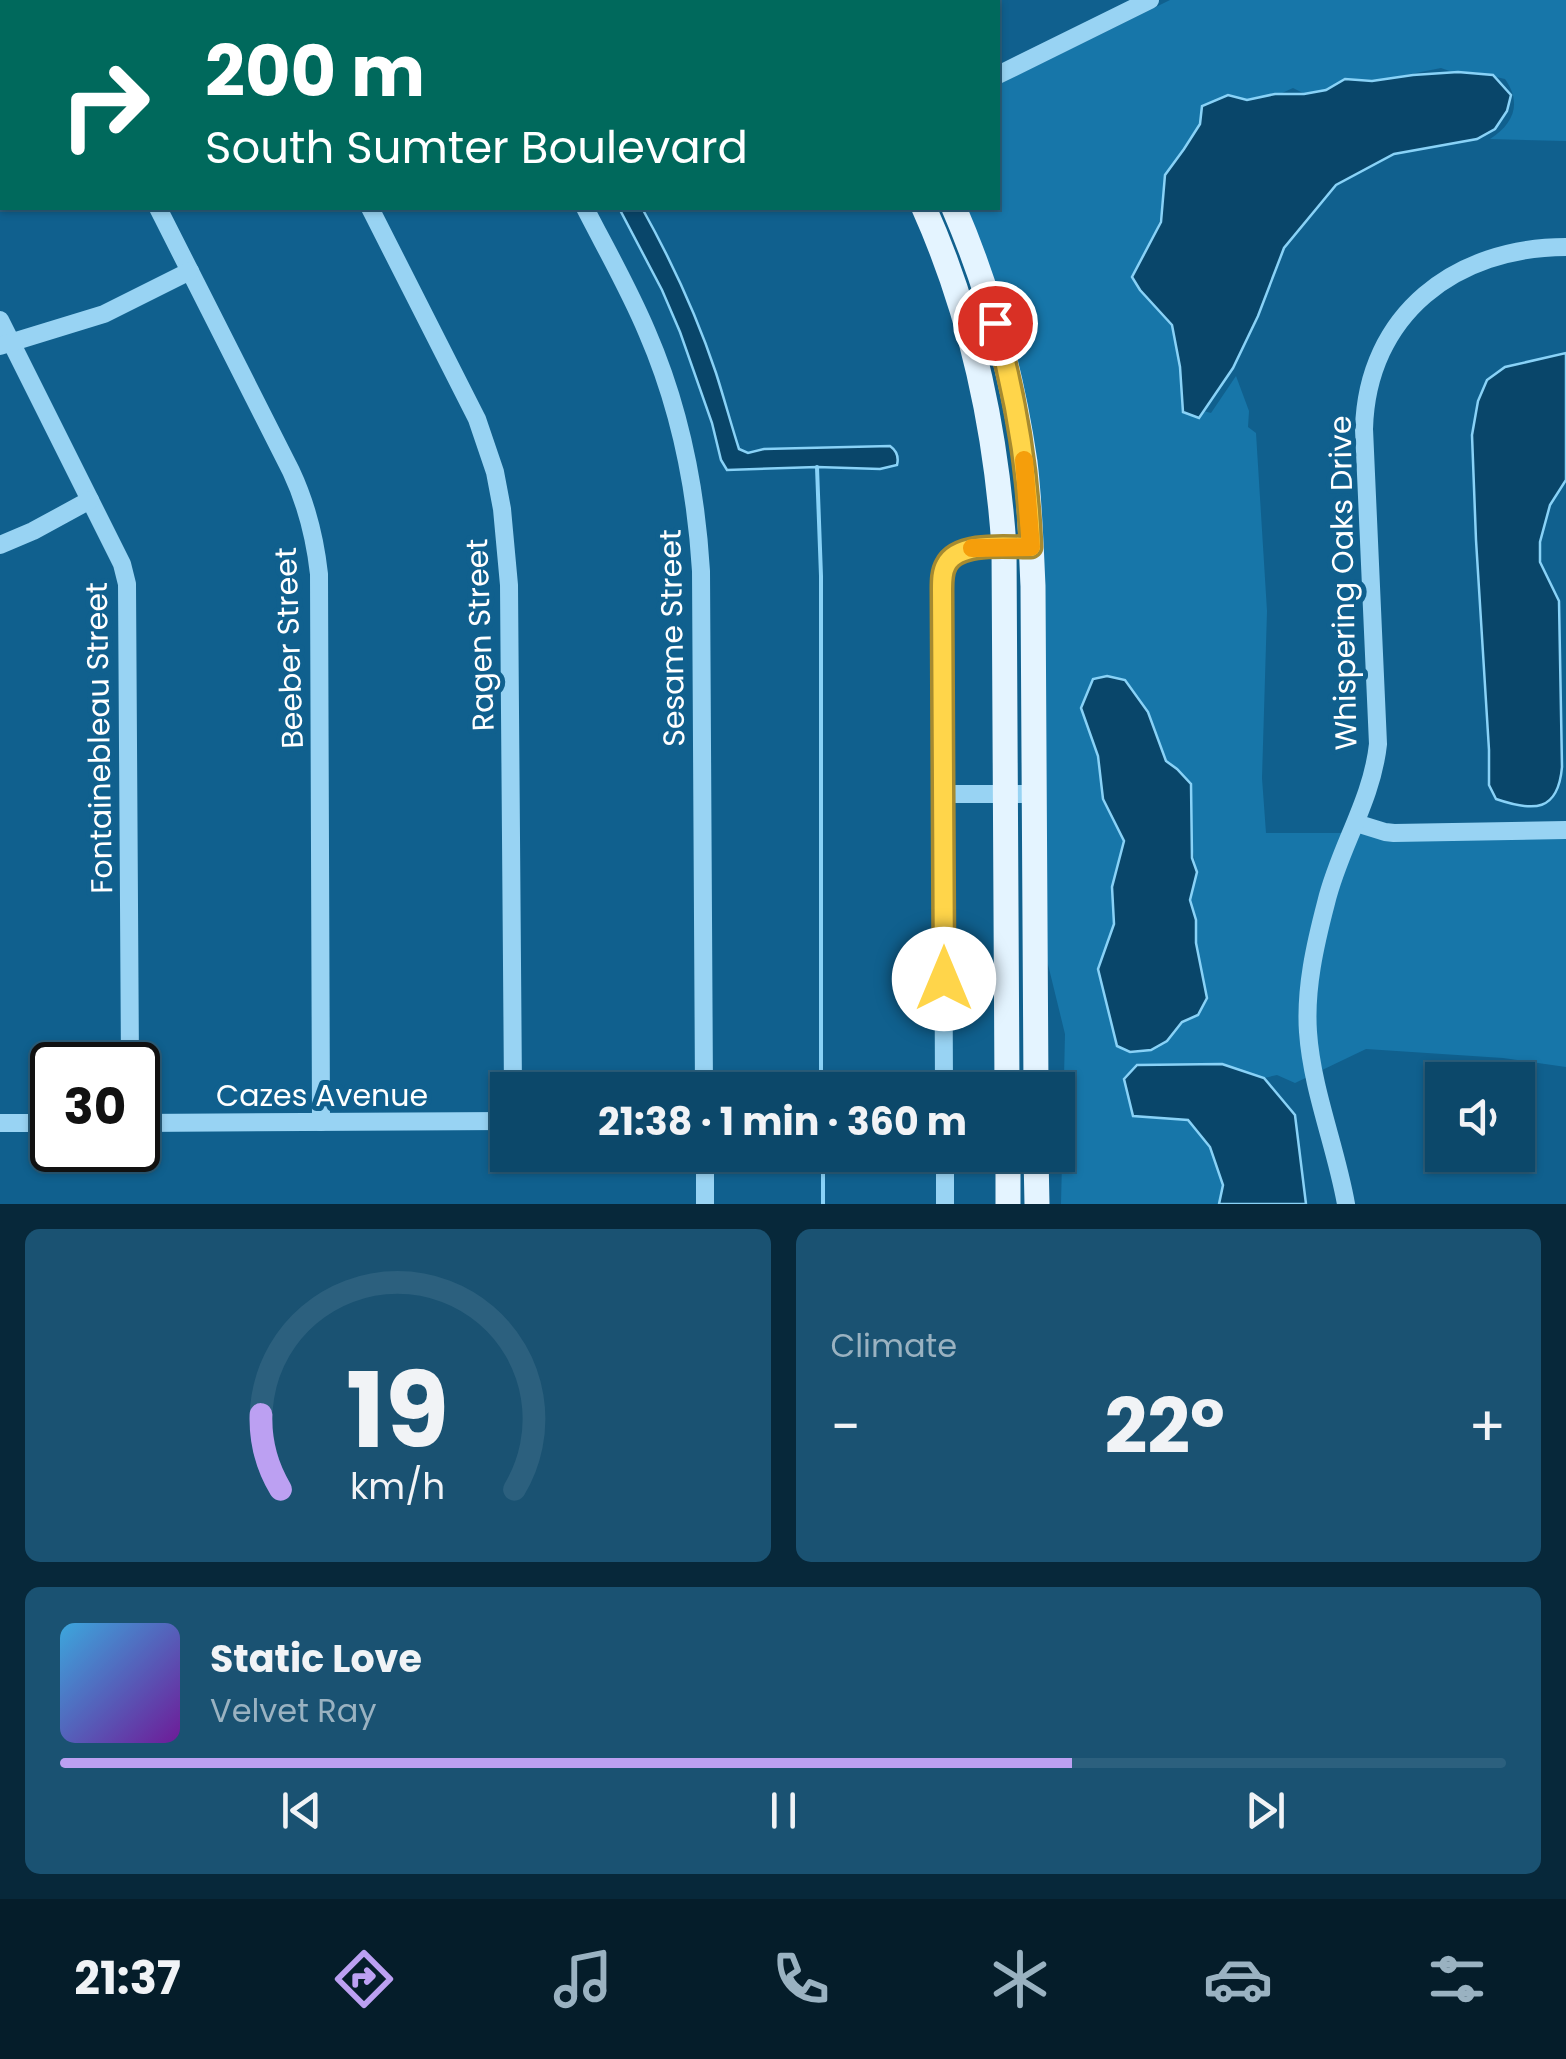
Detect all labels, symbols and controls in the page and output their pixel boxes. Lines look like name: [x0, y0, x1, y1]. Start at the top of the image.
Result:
text: 200 m: [205, 22, 425, 121]
icon: right: [40, 40, 170, 170]
text: South Sumter Boulevard: [205, 116, 748, 179]
pin: [953, 281, 1038, 366]
icon: arrive: [968, 296, 1023, 351]
street label: Whispering Oaks Drive: [1319, 415, 1367, 751]
street label: Sesame Street: [649, 529, 695, 747]
street label: Ragen Street: [455, 538, 505, 732]
street label: Beeber Street: [264, 547, 314, 749]
street label: Fontainebleau Street: [75, 582, 123, 894]
position arrow: [892, 927, 996, 1031]
speed limit sign: 30: [30, 1042, 160, 1172]
map controls: [1425, 1062, 1535, 1172]
button: sound: [1425, 1062, 1535, 1172]
street label: Cazes Avenue: [216, 1074, 428, 1117]
text: 21:38 · 1 min · 360 m: [598, 1095, 967, 1148]
text: Climate: [831, 1323, 957, 1368]
text: 19: [346, 1338, 449, 1483]
text: 22°: [1104, 1374, 1225, 1479]
text: −: [831, 1388, 861, 1465]
text: +: [1468, 1388, 1506, 1465]
text: km/h: [350, 1461, 445, 1512]
text: Static Love: [210, 1632, 422, 1685]
text: Velvet Ray: [210, 1688, 376, 1733]
icon: previous: [274, 1783, 329, 1838]
icon: pause: [756, 1783, 811, 1838]
icon: next: [1238, 1783, 1293, 1838]
icon: directions: [329, 1944, 399, 2014]
icon: music: [548, 1944, 618, 2014]
icon: phone: [766, 1944, 836, 2014]
icon: climate: [985, 1944, 1055, 2014]
icon: car: [1203, 1944, 1273, 2014]
icon: filters: [1422, 1944, 1492, 2014]
text: 21:37: [74, 1947, 181, 2010]

